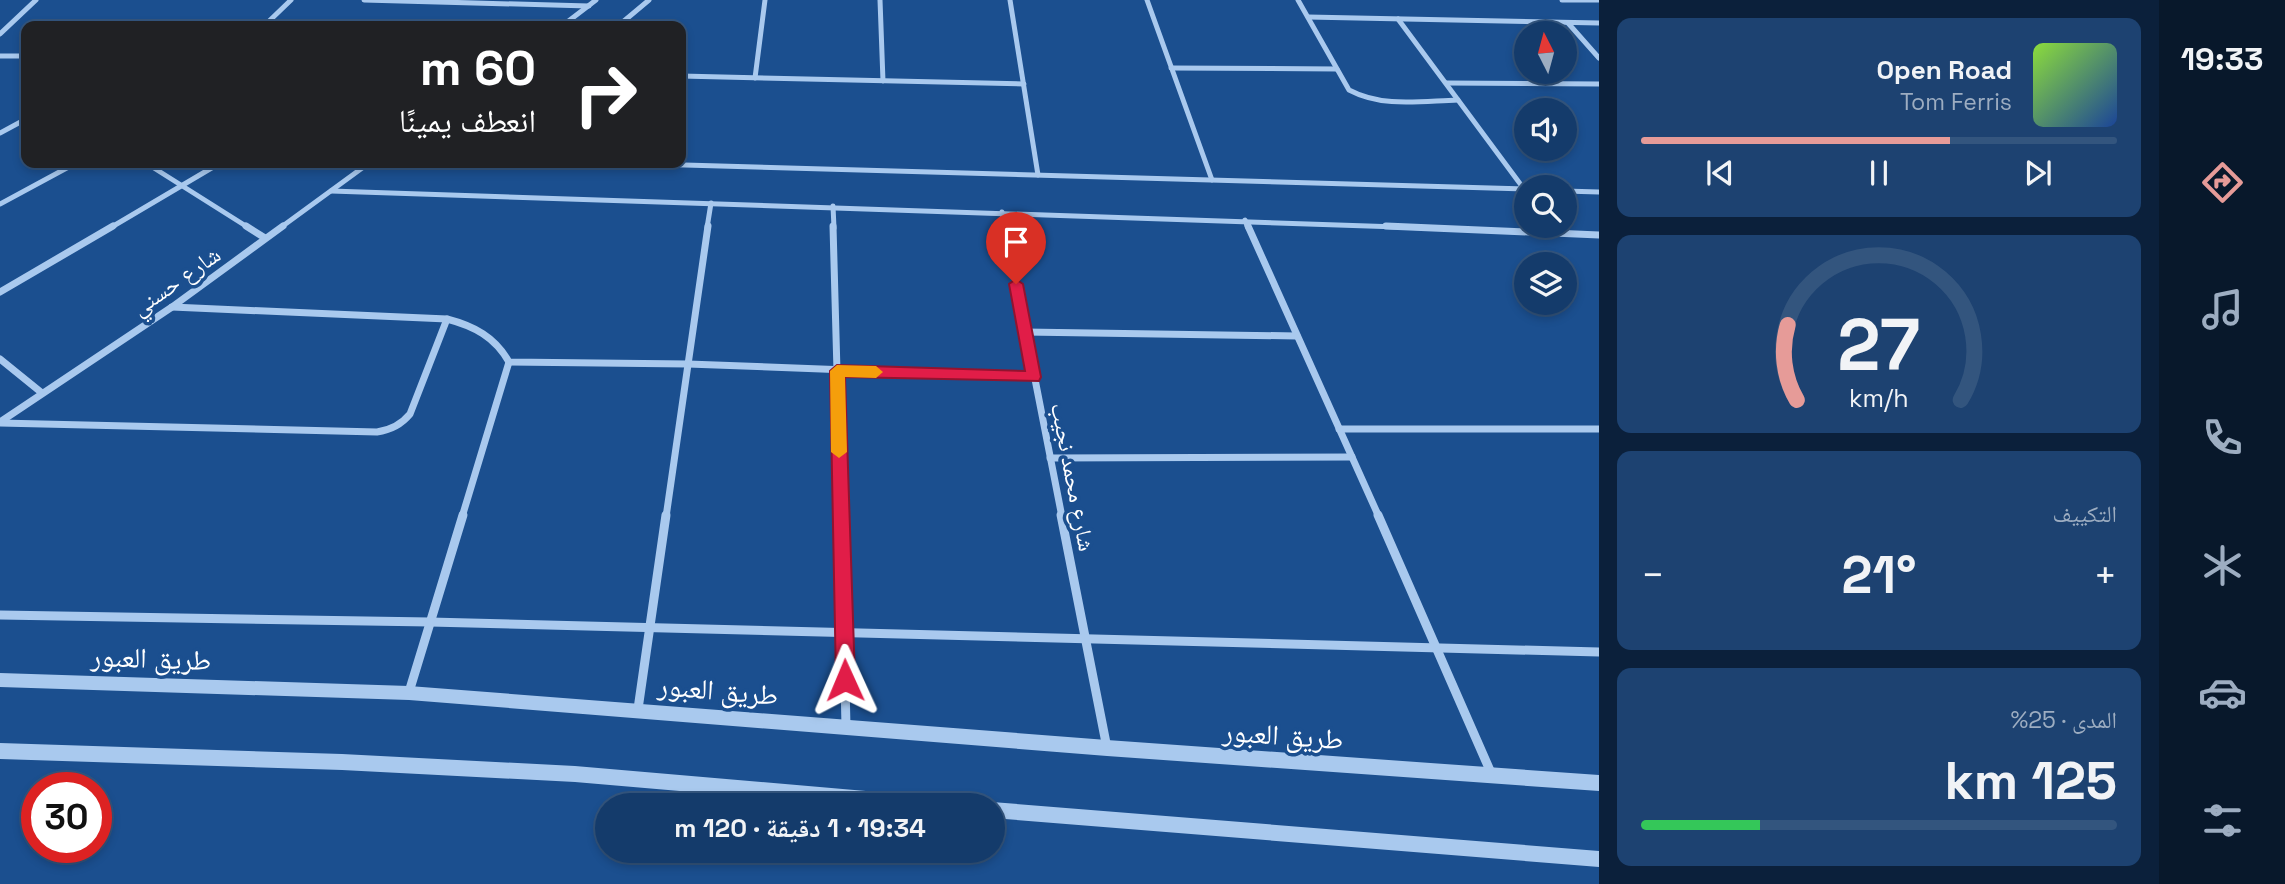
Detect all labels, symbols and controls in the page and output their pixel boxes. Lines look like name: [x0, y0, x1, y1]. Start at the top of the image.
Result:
north arrow: [1514, 21, 1577, 84]
map controls: [1514, 21, 1577, 315]
text: 60 m: [420, 37, 536, 99]
text: 19:33: [2181, 39, 2263, 79]
icon: right: [560, 49, 651, 140]
text: Open Road: [1877, 53, 2012, 87]
text: Tom Ferris: [1900, 87, 2012, 117]
button: sound: [1514, 98, 1577, 161]
text: انعطف يمينًا: [399, 101, 536, 141]
icon: previous: [1701, 154, 1739, 192]
icon: pause: [1860, 154, 1898, 192]
icon: next: [2019, 154, 2057, 192]
icon: directions: [2198, 158, 2247, 207]
button: search: [1514, 175, 1577, 238]
pin: [986, 212, 1046, 284]
icon: arrive: [997, 223, 1035, 261]
street label: شارع حسني: [126, 239, 229, 326]
button: layers: [1514, 252, 1577, 315]
icon: music: [2198, 285, 2247, 334]
text: 27: [1838, 298, 1920, 391]
text: km/h: [1849, 382, 1909, 414]
street label: شارع محمد نجيب: [1044, 400, 1102, 554]
icon: phone: [2198, 413, 2247, 462]
text: التكييف: [2052, 499, 2117, 529]
icon: climate: [2198, 541, 2247, 590]
text: 21°: [1842, 542, 1916, 608]
text: −: [1641, 551, 1665, 599]
text: +: [2093, 551, 2117, 599]
street label: طريق العبور: [89, 638, 212, 678]
position arrow: [808, 643, 882, 717]
street label: طريق العبور: [655, 667, 780, 713]
icon: car: [2198, 668, 2247, 717]
text: المدى · 25%: [2010, 705, 2117, 735]
street label: طريق العبور: [1220, 713, 1345, 757]
text: 125 km: [1944, 748, 2117, 814]
speed limit sign: 30: [21, 772, 112, 863]
icon: filters: [2198, 796, 2247, 845]
text: 19:34 · 1 دقيقة · 120 m: [674, 811, 926, 845]

